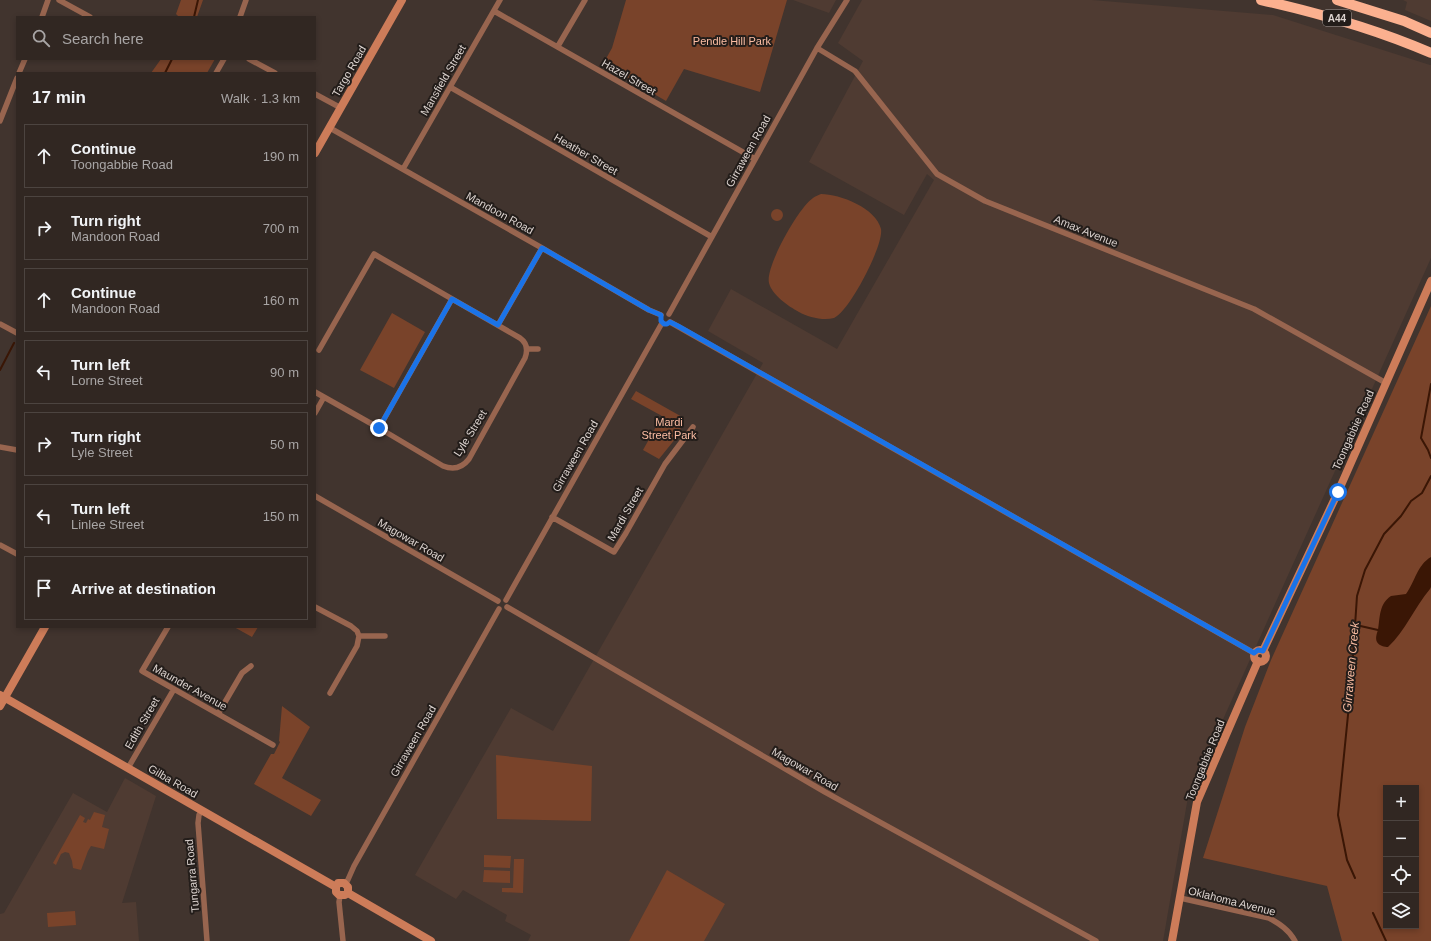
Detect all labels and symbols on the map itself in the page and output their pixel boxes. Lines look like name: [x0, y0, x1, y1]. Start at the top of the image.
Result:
road number: A44: [1323, 10, 1351, 26]
park label: Pendle Hill Park: [693, 35, 772, 47]
street label: Targo Road: [330, 43, 368, 99]
street label: Mansfield Street: [418, 43, 468, 117]
street label: Hazel Street: [600, 57, 658, 97]
street label: Girraween Road: [723, 113, 773, 189]
street label: Heather Street: [552, 131, 620, 177]
street label: Mandoon Road: [464, 190, 536, 236]
street label: Amax Avenue: [1052, 213, 1120, 249]
street label: Toongabbie Road: [1330, 388, 1376, 472]
street label: Lyle Street: [451, 408, 489, 458]
park label: Mardi Street Park: [641, 416, 697, 441]
street label: Girraween Road: [550, 418, 600, 494]
route end: [370, 419, 388, 437]
route start: [1329, 483, 1347, 501]
street label: Mardi Street: [605, 485, 645, 543]
street label: Magowar Road: [376, 516, 446, 564]
water label: Girraween Creek: [1340, 620, 1362, 713]
street label: Maunder Avenue: [151, 662, 229, 712]
street label: Edith Street: [122, 695, 162, 751]
street label: Girraween Road: [388, 703, 438, 779]
street label: Toongabbie Road: [1183, 718, 1227, 802]
street label: Magowar Road: [770, 745, 840, 793]
street label: Gilba Road: [146, 762, 200, 800]
street label: Tungarra Road: [183, 839, 201, 913]
street label: Oklahoma Avenue: [1187, 884, 1277, 918]

